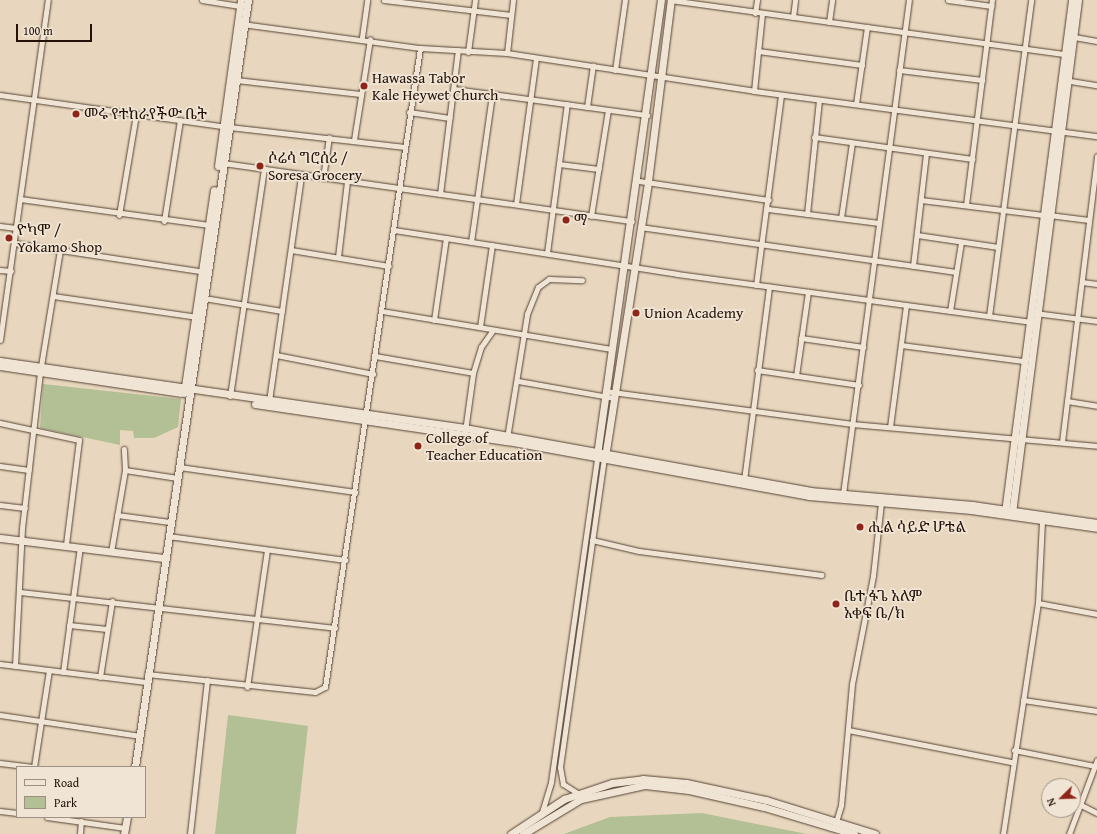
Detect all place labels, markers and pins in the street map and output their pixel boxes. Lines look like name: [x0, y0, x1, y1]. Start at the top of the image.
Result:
place label: Hawassa Tabor Kale Heywet Church: [372, 68, 498, 103]
marker: Hawassa Tabor Kale Heywet Church: [359, 81, 369, 91]
place label: መሩ የተከራየችው ቤት: [84, 105, 207, 123]
marker: መሩ የተከራየችው ቤት: [71, 109, 81, 119]
place label: ሶሬሳ ግሮሰሪ / Soresa Grocery: [268, 148, 362, 183]
marker: ሶሬሳ ግሮሰሪ / Soresa Grocery: [255, 161, 265, 171]
place label: ማ: [574, 211, 587, 229]
marker: ማ: [561, 215, 571, 225]
place label: ዮካሞ / Yokamo Shop: [17, 220, 102, 255]
marker: ዮካሞ / Yokamo Shop: [4, 233, 14, 243]
place label: Union Academy: [644, 304, 743, 322]
marker: Union Academy: [631, 308, 641, 318]
place label: College of Teacher Education: [426, 428, 542, 463]
marker: College of Teacher Education: [413, 441, 423, 451]
place label: ሒል ሳይድ ሆቴል: [868, 518, 966, 536]
marker: ሒል ሳይድ ሆቴል: [855, 522, 865, 532]
place label: ቤተ ፋጌ አለም አቀፍ ቤ/ክ: [844, 586, 922, 621]
marker: ቤተ ፋጌ አለም አቀፍ ቤ/ክ: [831, 599, 841, 609]

